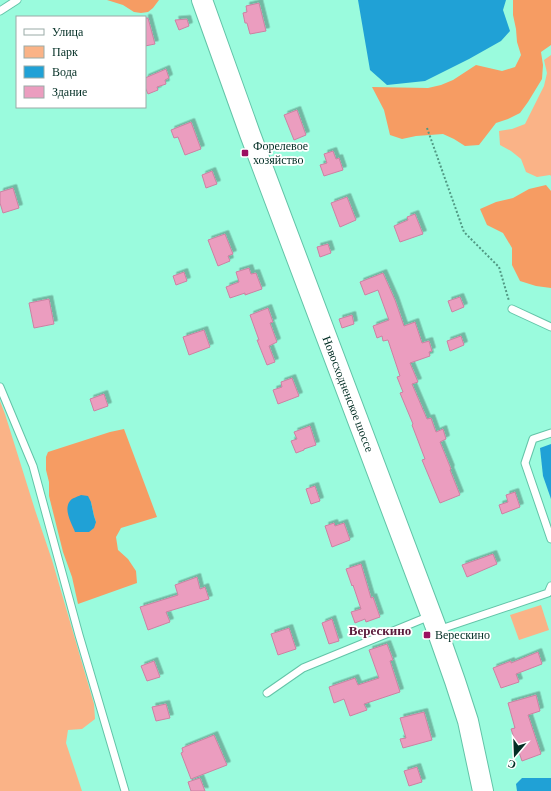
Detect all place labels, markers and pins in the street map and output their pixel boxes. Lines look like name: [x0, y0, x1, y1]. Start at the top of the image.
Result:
place label: Форелевое хозяйство: [253, 139, 308, 167]
marker: Форелевое хозяйство: [240, 148, 250, 158]
place label: Верескино: [435, 628, 490, 642]
marker: Верескино: [422, 630, 432, 640]

